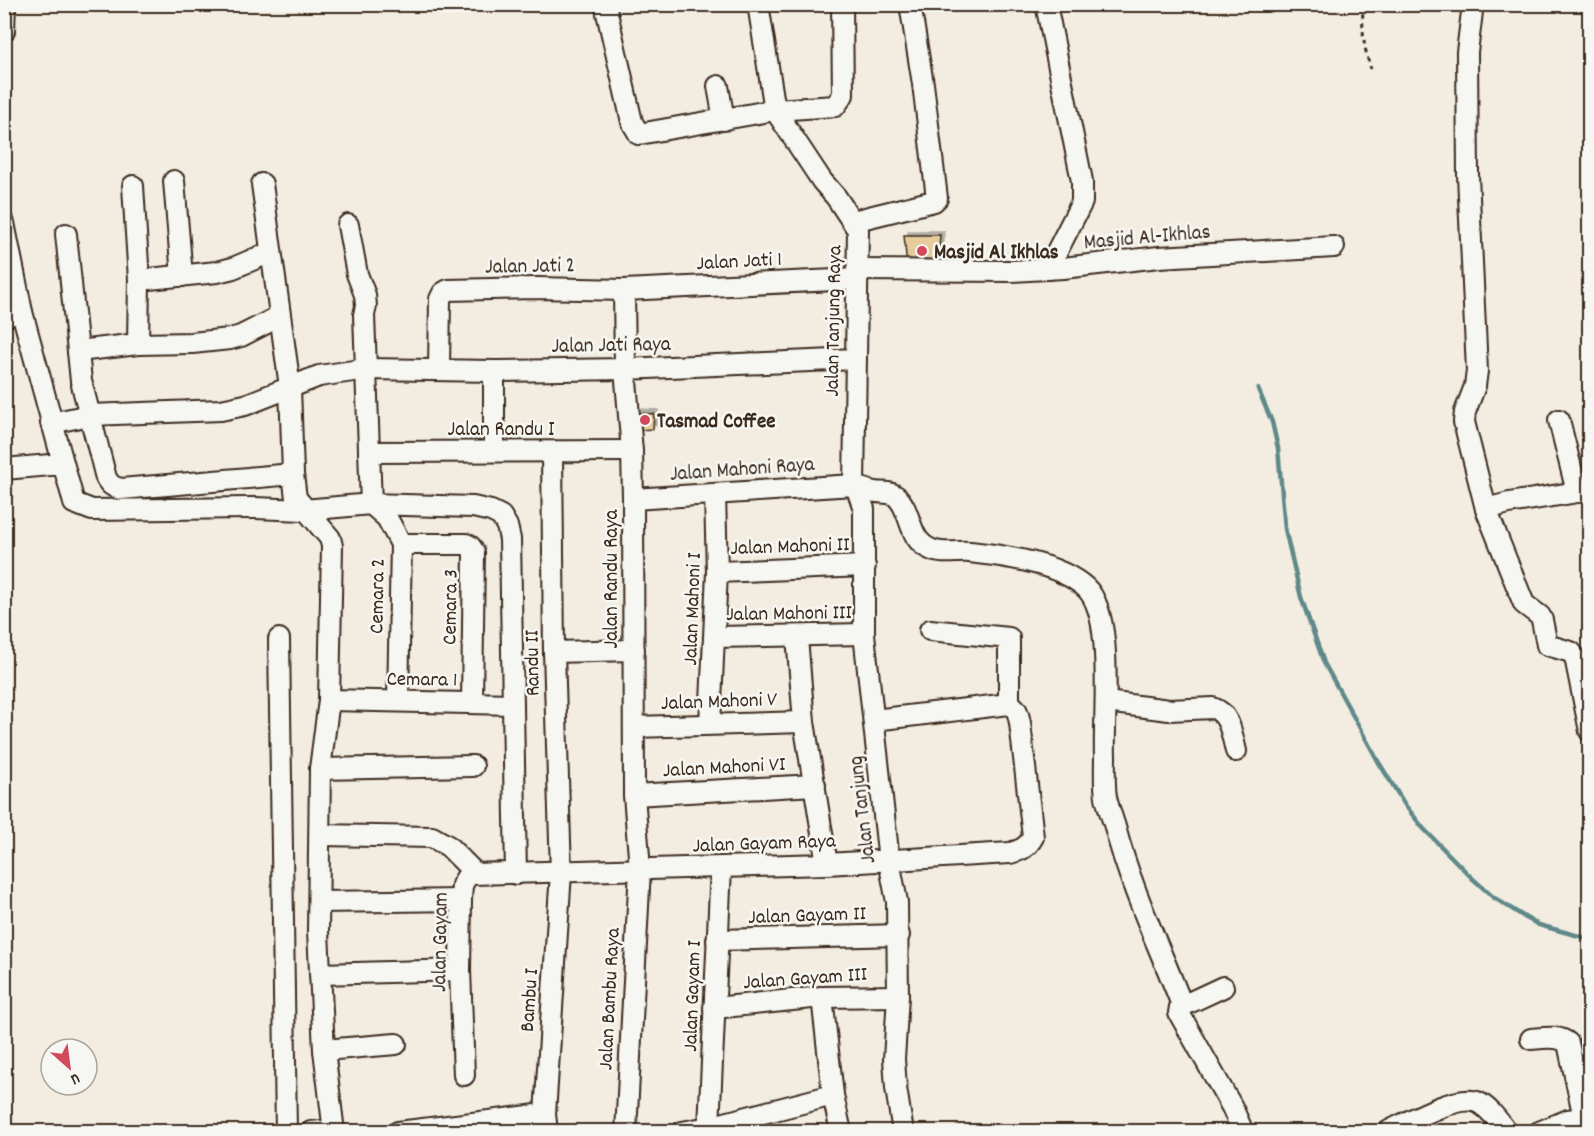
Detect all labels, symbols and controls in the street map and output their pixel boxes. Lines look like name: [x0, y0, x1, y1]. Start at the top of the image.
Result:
street label: Masjid Al-Ikhlas: [1083, 219, 1212, 259]
place label: Masjid Al Ikhlas: [934, 239, 1059, 269]
street label: Jalan Tanjung Raya: [819, 244, 851, 397]
marker: Masjid Al Ikhlas: [915, 244, 929, 258]
street label: Jalan Jati 1: [696, 246, 783, 280]
street label: Jalan Jati 2: [485, 252, 575, 284]
street label: Jalan Jati Raya: [551, 331, 672, 363]
place label: Tasmad Coffee: [657, 408, 775, 438]
marker: Tasmad Coffee: [638, 413, 652, 427]
street label: Jalan Randu I: [448, 416, 555, 446]
street label: Jalan Mahoni Raya: [669, 451, 817, 491]
street label: Jalan Randu Raya: [598, 508, 628, 648]
street label: Jalan Mahoni II: [730, 531, 851, 565]
street label: Jalan Mahoni I: [677, 552, 711, 666]
street label: Cemara 2: [363, 558, 395, 634]
street label: Cemara 3: [436, 569, 468, 645]
street label: Jalan Mahoni III: [726, 599, 853, 631]
street label: Randu II: [518, 629, 550, 696]
street label: Cemara 1: [386, 665, 458, 697]
street label: Jalan Mahoni V: [660, 686, 778, 720]
street label: Jalan Mahoni VI: [662, 751, 787, 787]
street label: Jalan Tanjung: [842, 754, 885, 865]
street label: Jalan Gayam Raya: [692, 827, 837, 862]
street label: Jalan Gayam: [426, 892, 458, 992]
street label: Jalan Gayam II: [748, 900, 867, 934]
street label: Jalan Bambu Raya: [592, 926, 630, 1071]
street label: Jalan Gayam I: [677, 939, 711, 1052]
street label: Jalan Gayam III: [742, 961, 869, 999]
street label: Bambu I: [514, 967, 548, 1033]
north arrow: [39, 1037, 99, 1097]
text: U: [66, 1066, 84, 1090]

